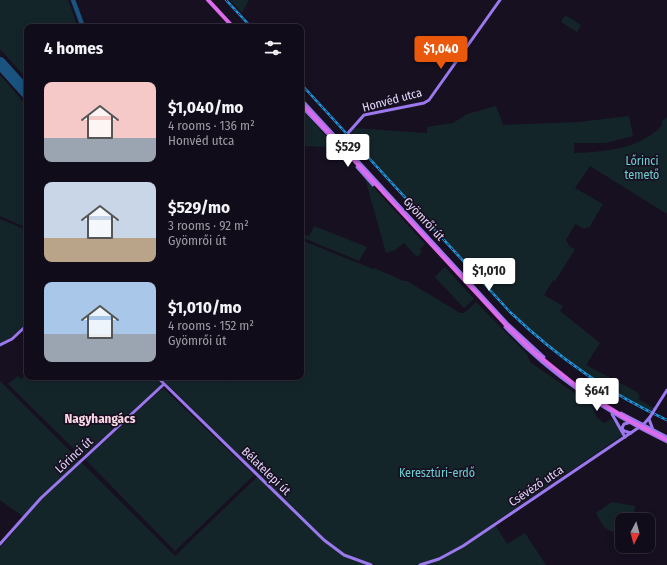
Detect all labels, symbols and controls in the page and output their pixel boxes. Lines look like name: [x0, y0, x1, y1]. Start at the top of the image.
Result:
pin: $1,040: [408, 36, 474, 70]
icon: filters: [262, 37, 284, 59]
text: 4 homes: [44, 38, 103, 59]
text: $1,040: [423, 41, 459, 56]
street label: Honvéd utca: [361, 85, 423, 115]
text: $1,040/mo: [168, 97, 243, 118]
icon: home: [76, 98, 124, 146]
text: 4 rooms · 136 m²: [168, 118, 255, 133]
text: Honvéd utca: [168, 133, 234, 148]
pin: $529: [324, 134, 372, 168]
text: $529: [335, 139, 361, 154]
park label: Lőrinci temető: [625, 154, 659, 182]
street label: Gyömrői út: [400, 195, 448, 244]
text: $529/mo: [168, 197, 230, 218]
icon: home: [76, 198, 124, 246]
text: 3 rooms · 92 m²: [168, 218, 249, 233]
text: Gyömrői út: [168, 233, 226, 248]
pin: $1,010: [456, 258, 522, 292]
text: $1,010: [472, 263, 506, 278]
text: $1,010/mo: [168, 297, 242, 318]
icon: home: [76, 298, 124, 346]
text: 4 rooms · 152 m²: [168, 318, 254, 333]
text: Gyömrői út: [168, 333, 226, 348]
pin: $641: [573, 378, 621, 412]
text: $641: [585, 383, 609, 398]
district label: Nagyhangács: [65, 411, 136, 426]
street label: Lőrinci út: [52, 434, 96, 476]
street label: Bélatelepi út: [239, 444, 293, 498]
street label: Csévéző utca: [506, 463, 566, 509]
park label: Keresztúri-erdő: [399, 466, 475, 480]
north arrow: [615, 513, 655, 553]
map controls: [615, 513, 655, 553]

